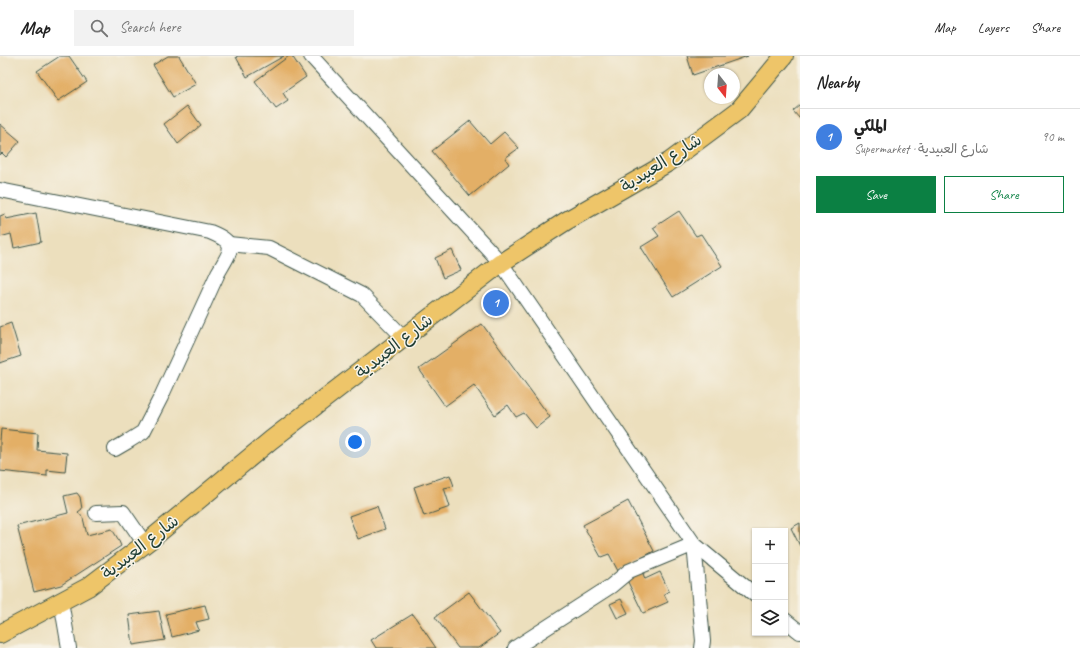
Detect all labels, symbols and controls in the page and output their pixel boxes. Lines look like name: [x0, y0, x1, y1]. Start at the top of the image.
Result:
search box: [74, 10, 354, 46]
text: Map: [20, 16, 50, 40]
icon: search: [88, 17, 110, 39]
text: Search here: [120, 18, 181, 37]
text: Map: [934, 19, 956, 36]
text: Layers: [978, 19, 1009, 36]
text: Share: [1031, 19, 1060, 36]
north arrow: [704, 68, 740, 104]
text: Nearby: [816, 72, 859, 93]
text: الملكي: [854, 117, 887, 136]
street label: شارع العبيدية: [617, 129, 706, 198]
text: 1: [826, 129, 832, 145]
text: 90 m: [1042, 129, 1064, 145]
text: Supermarket · شارع العبيدية: [854, 141, 989, 157]
button: Save: [816, 176, 936, 213]
button: Share: [944, 176, 1064, 213]
pin: 1: [483, 288, 509, 318]
street label: شارع العبيدية: [351, 309, 437, 383]
your location: [345, 432, 365, 452]
street label: شارع العبيدية: [97, 510, 183, 584]
map controls: [752, 528, 788, 636]
button: +: [752, 528, 788, 564]
button: −: [752, 564, 788, 600]
button: layers: [752, 600, 788, 636]

